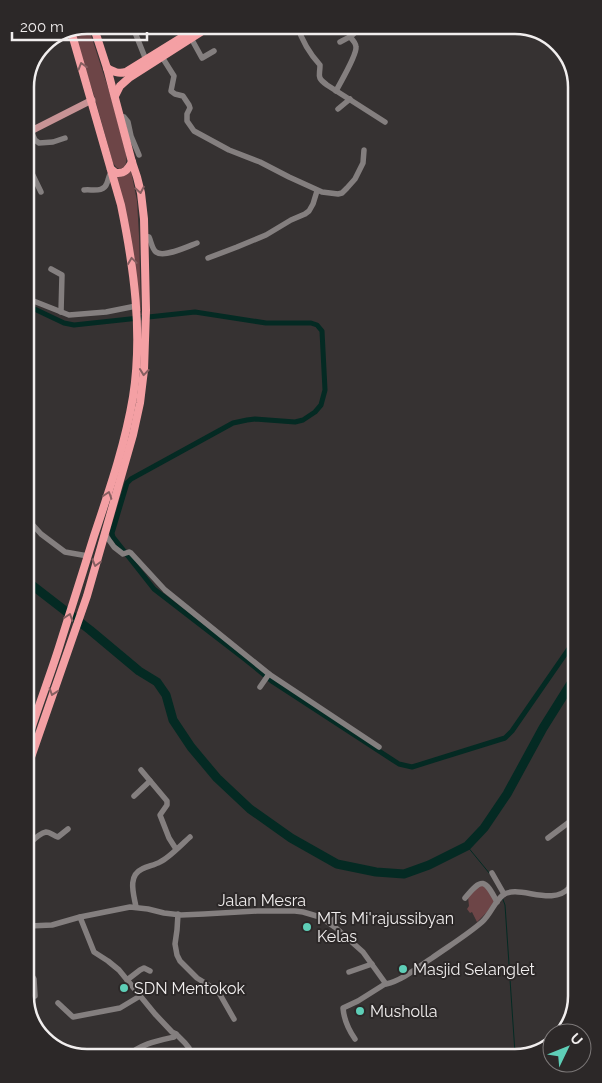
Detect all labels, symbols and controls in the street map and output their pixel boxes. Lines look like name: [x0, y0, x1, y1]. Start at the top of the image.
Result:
scale bar: [12, 10, 148, 42]
text: 200 m: [20, 18, 64, 36]
one-way arrow: [77, 62, 87, 70]
one-way arrow: [134, 185, 144, 194]
one-way arrow: [127, 256, 137, 265]
one-way arrow: [139, 368, 150, 376]
one-way arrow: [102, 491, 112, 499]
one-way arrow: [91, 558, 101, 566]
one-way arrow: [63, 613, 73, 622]
one-way arrow: [49, 687, 59, 696]
street label: Jalan Mesra: [218, 891, 306, 910]
place label: MTs Mi'rajussibyan Kelas: [317, 909, 454, 946]
marker: MTs Mi'rajussibyan Kelas: [301, 921, 313, 933]
place label: Masjid Selanglet: [413, 960, 536, 979]
marker: Masjid Selanglet: [397, 963, 409, 975]
place label: SDN Mentokok: [134, 979, 245, 998]
marker: SDN Mentokok: [118, 982, 130, 994]
place label: Musholla: [370, 1002, 438, 1021]
marker: Musholla: [354, 1005, 366, 1017]
north arrow: [542, 1023, 592, 1073]
text: U: [567, 1030, 586, 1048]

